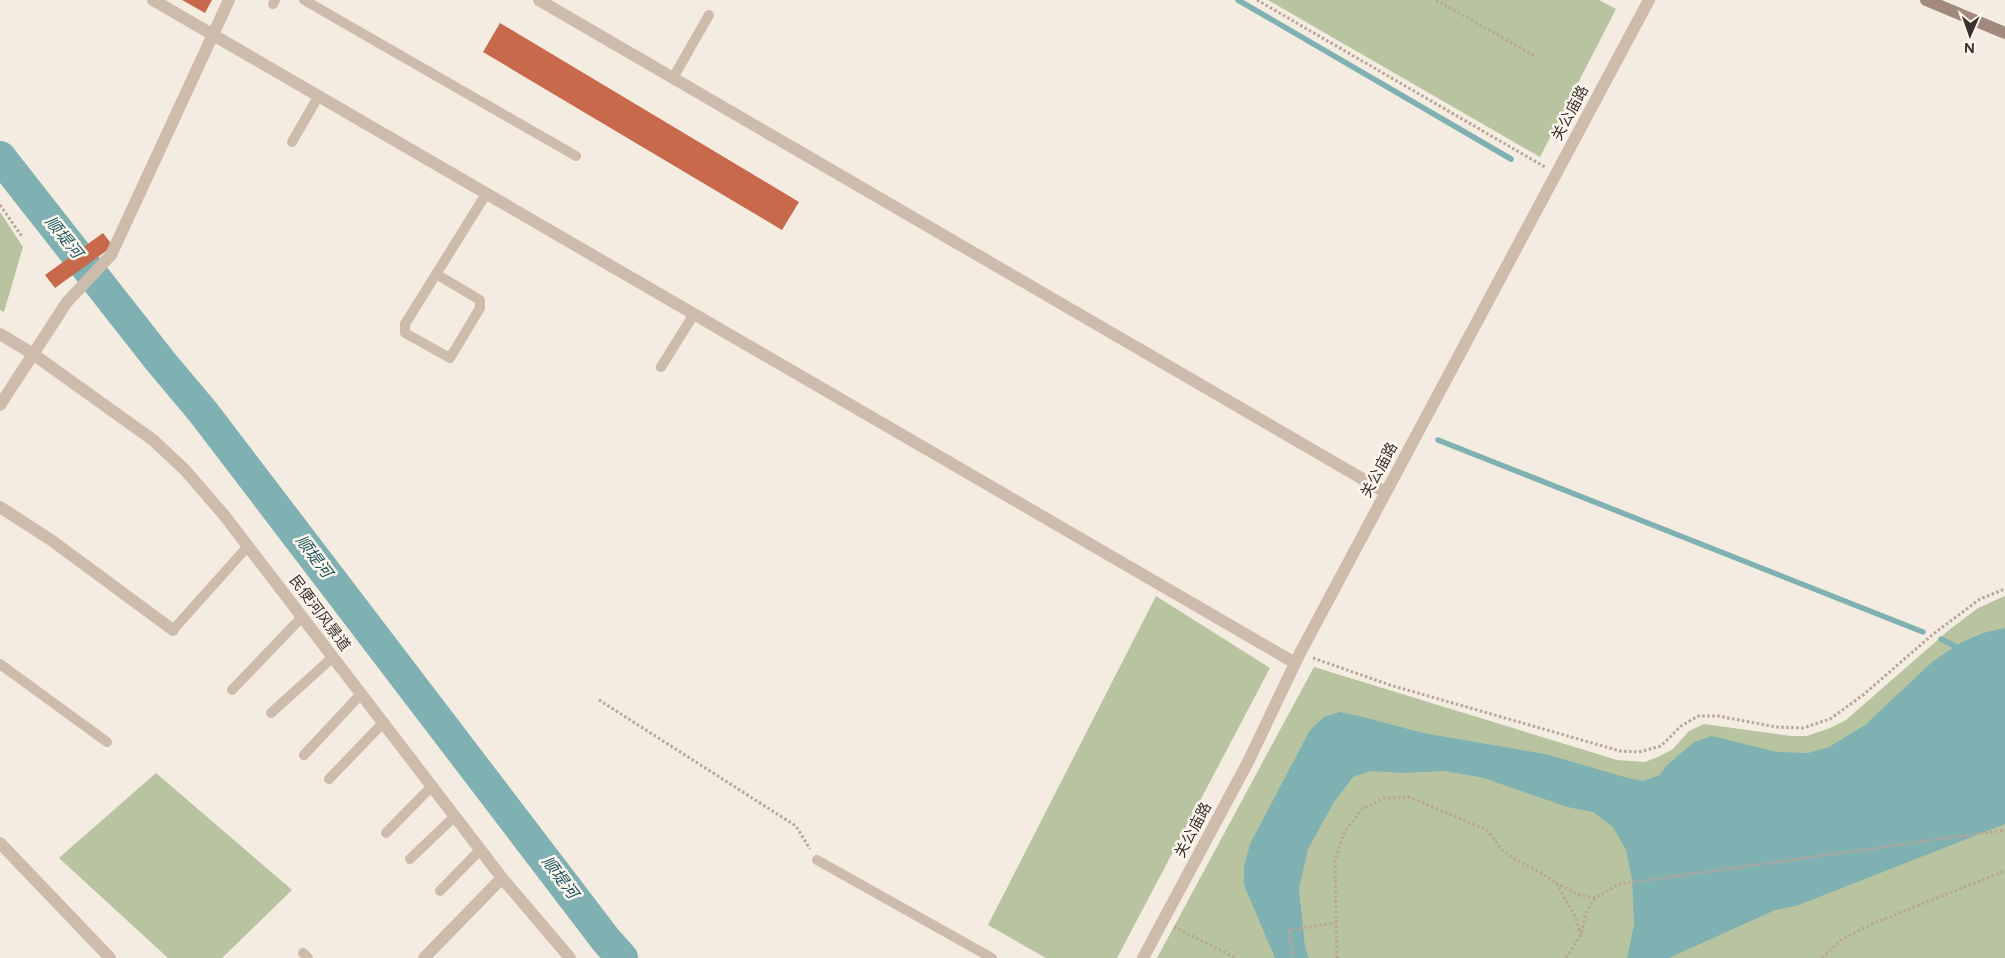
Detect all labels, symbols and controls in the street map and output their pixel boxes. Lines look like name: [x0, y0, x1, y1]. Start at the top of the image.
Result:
north arrow: [1945, 10, 1995, 60]
text: N: [1964, 39, 1975, 56]
street label: 关公庙路: [1548, 82, 1592, 144]
water label: 顺堤河: [42, 212, 88, 264]
street label: 关公庙路: [1357, 439, 1401, 501]
water label: 顺堤河: [292, 531, 338, 583]
street label: 民便河风景道: [286, 572, 354, 654]
street label: 关公庙路: [1171, 799, 1215, 861]
water label: 顺堤河: [538, 852, 584, 904]

